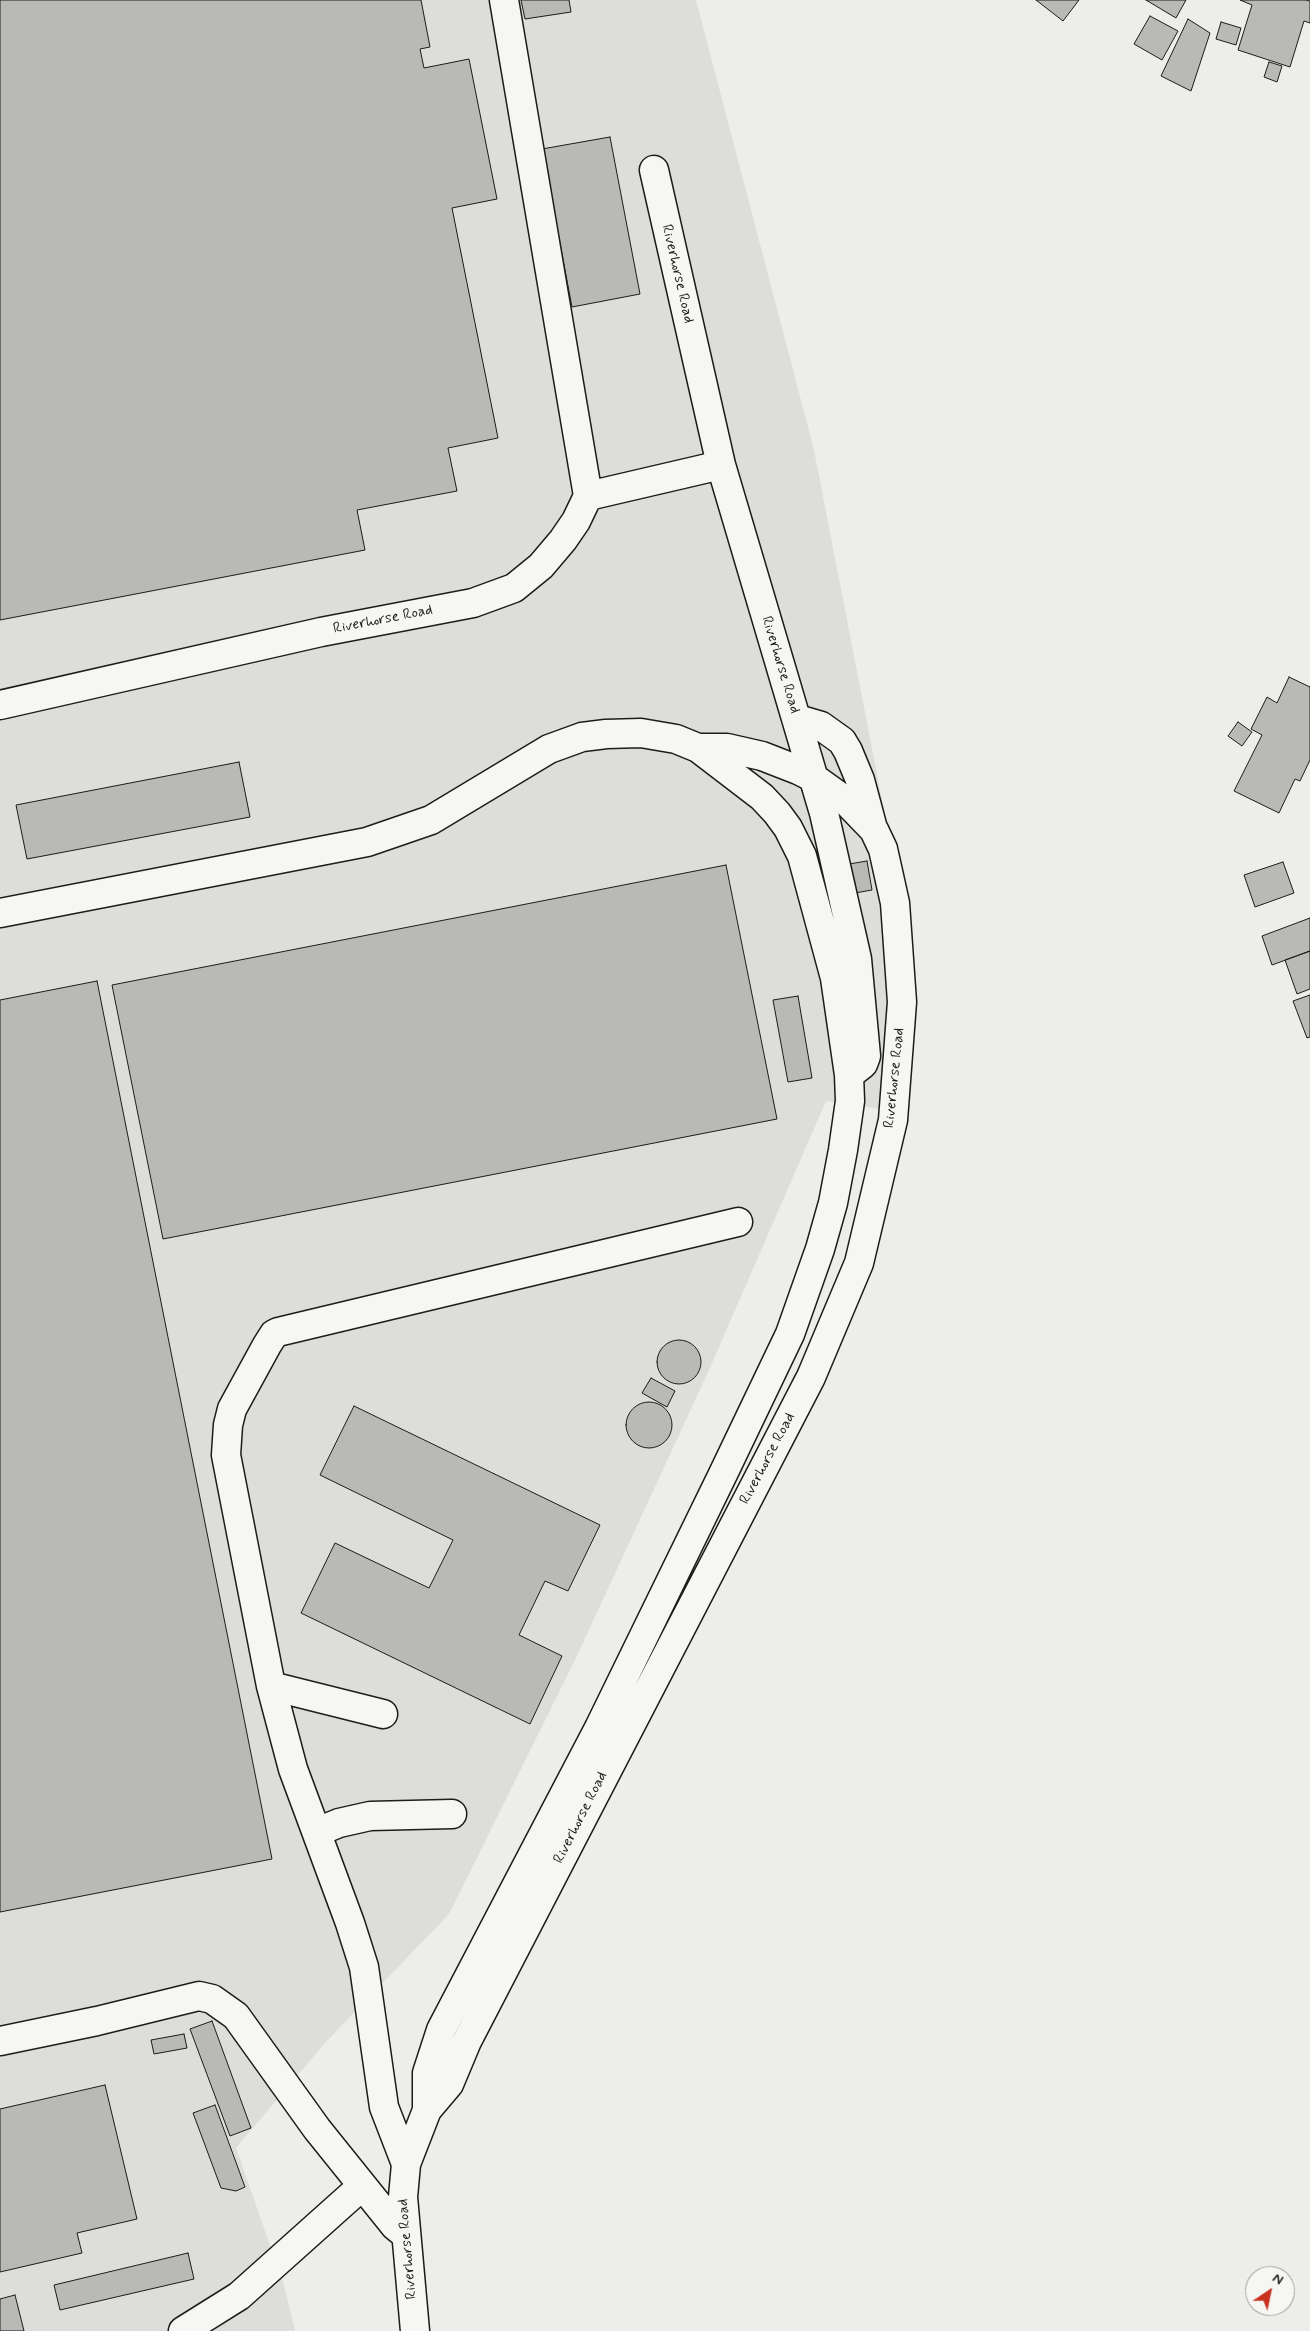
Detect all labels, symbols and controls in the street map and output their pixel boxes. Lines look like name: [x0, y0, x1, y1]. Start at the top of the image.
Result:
street label: Riverhorse Road: [657, 223, 697, 325]
street label: Riverhorse Road: [332, 602, 434, 638]
street label: Riverhorse Road: [757, 614, 803, 716]
street label: Riverhorse Road: [881, 1027, 909, 1129]
street label: Riverhorse Road: [736, 1410, 800, 1508]
street label: Riverhorse Road: [550, 1769, 612, 1867]
street label: Riverhorse Road: [395, 2198, 421, 2300]
north arrow: [1245, 2266, 1295, 2316]
text: N: [1269, 2269, 1287, 2289]

